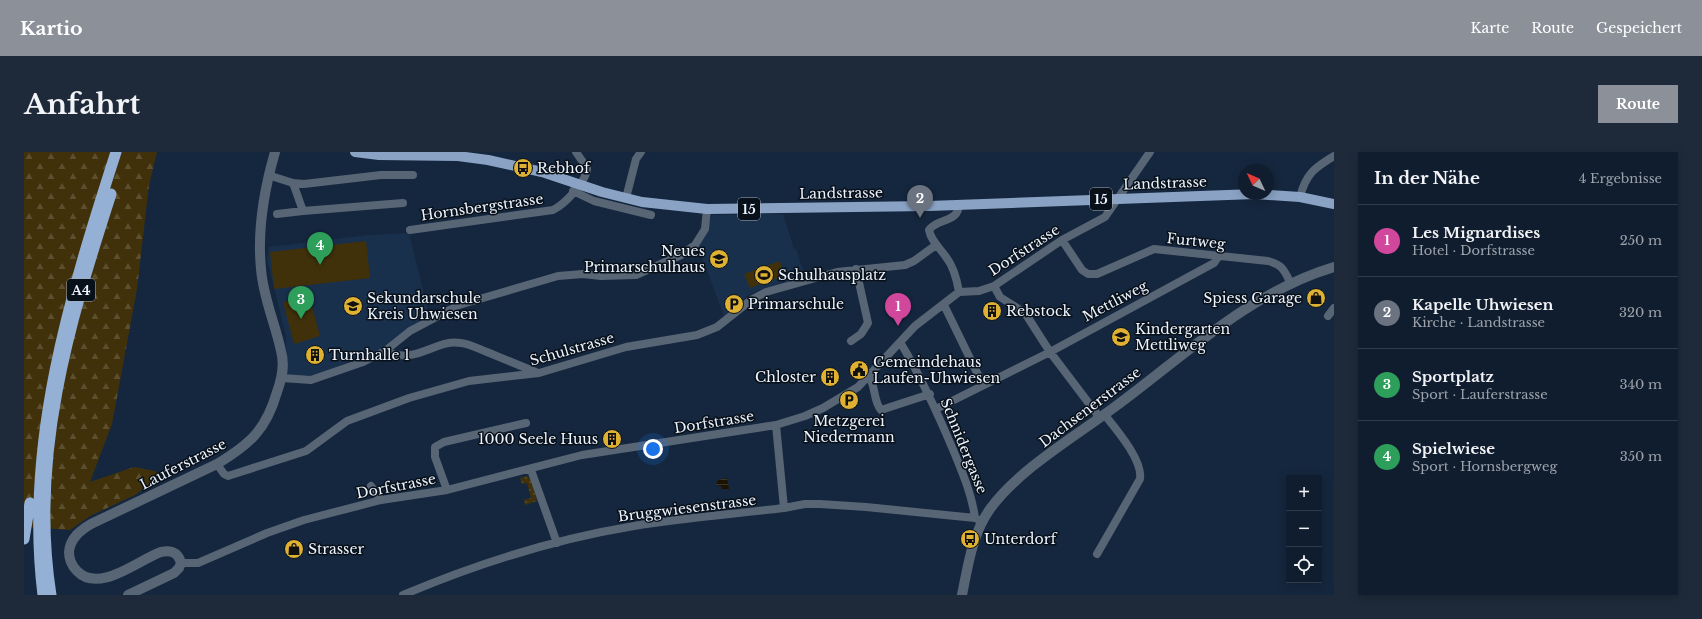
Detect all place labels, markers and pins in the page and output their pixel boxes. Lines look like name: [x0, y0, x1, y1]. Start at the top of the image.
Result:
bus stop icon: Rebhof: [512, 157, 534, 179]
place label: Rebhof: [537, 159, 592, 177]
pin: 2: [907, 185, 933, 218]
pin: 4: [307, 232, 333, 265]
place label: Neues Primarschulhaus: [584, 242, 705, 276]
school or university icon: Neues Primarschulhaus: [708, 248, 730, 270]
sports icon: Schulhausplatz: [753, 264, 775, 286]
place label: Schulhausplatz: [778, 266, 886, 284]
pin: 3: [288, 286, 314, 319]
shop icon: Spiess Garage: [1305, 287, 1327, 309]
place label: Sekundarschule Kreis Uhwiesen: [367, 289, 481, 323]
place label: Spiess Garage: [1203, 289, 1302, 307]
parking icon: Primarschule: [723, 293, 745, 315]
pin: 1: [885, 293, 911, 326]
school or university icon: Sekundarschule Kreis Uhwiesen: [342, 295, 364, 317]
place label: Primarschule: [748, 295, 844, 313]
building icon: Rebstock: [981, 300, 1003, 322]
place label: Rebstock: [1006, 302, 1071, 320]
place label: Kindergarten Mettliweg: [1135, 320, 1231, 354]
school or university icon: Kindergarten Mettliweg: [1110, 326, 1132, 348]
building icon: Turnhalle 1: [304, 344, 326, 366]
place label: Turnhalle 1: [329, 346, 410, 364]
place label: Gemeindehaus Laufen-Uhwiesen: [873, 353, 1000, 387]
public building icon: Gemeindehaus Laufen-Uhwiesen: [848, 359, 870, 381]
building icon: Chloster: [819, 366, 841, 388]
place label: Chloster: [755, 368, 816, 386]
parking icon: Metzgerei Niedermann: [838, 389, 860, 411]
place label: Metzgerei Niedermann: [803, 412, 895, 446]
building icon: 1000 Seele Huus: [601, 428, 623, 450]
place label: 1000 Seele Huus: [478, 430, 598, 448]
bus stop icon: Unterdorf: [959, 528, 981, 550]
place label: Unterdorf: [984, 530, 1058, 548]
shop icon: Strasser: [283, 538, 305, 560]
place label: Strasser: [308, 540, 364, 558]

